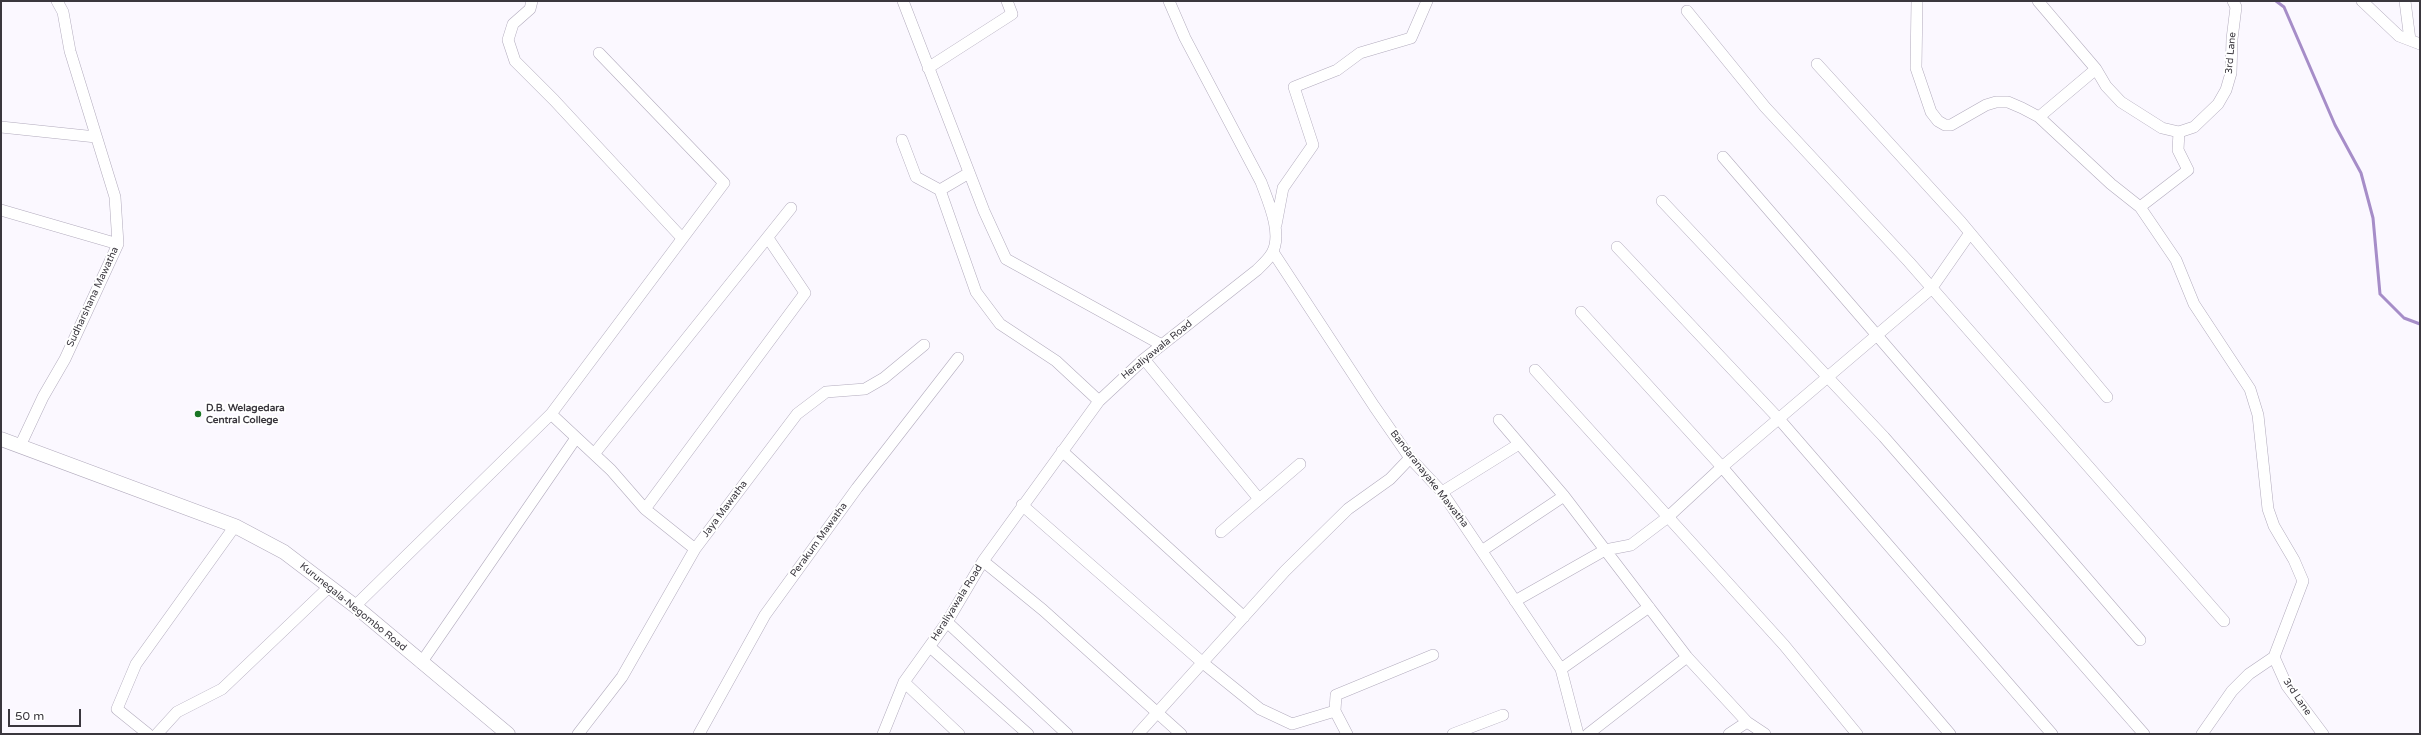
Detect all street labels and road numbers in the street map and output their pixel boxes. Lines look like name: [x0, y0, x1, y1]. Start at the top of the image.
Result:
street label: 3rd Lane: [2223, 32, 2239, 74]
street label: Sudharshana Mawatha: [65, 245, 121, 349]
street label: Heraliyawala Road: [1119, 318, 1195, 382]
street label: Bandaranayake Mawatha: [1387, 428, 1471, 530]
street label: Jaya Mawatha: [700, 478, 750, 540]
street label: Perakum Mawatha: [788, 500, 850, 580]
street label: Kurunegala-Negombo Road: [297, 560, 409, 654]
street label: Heraliyawala Road: [929, 563, 985, 643]
street label: 3rd Lane: [2280, 676, 2314, 718]

